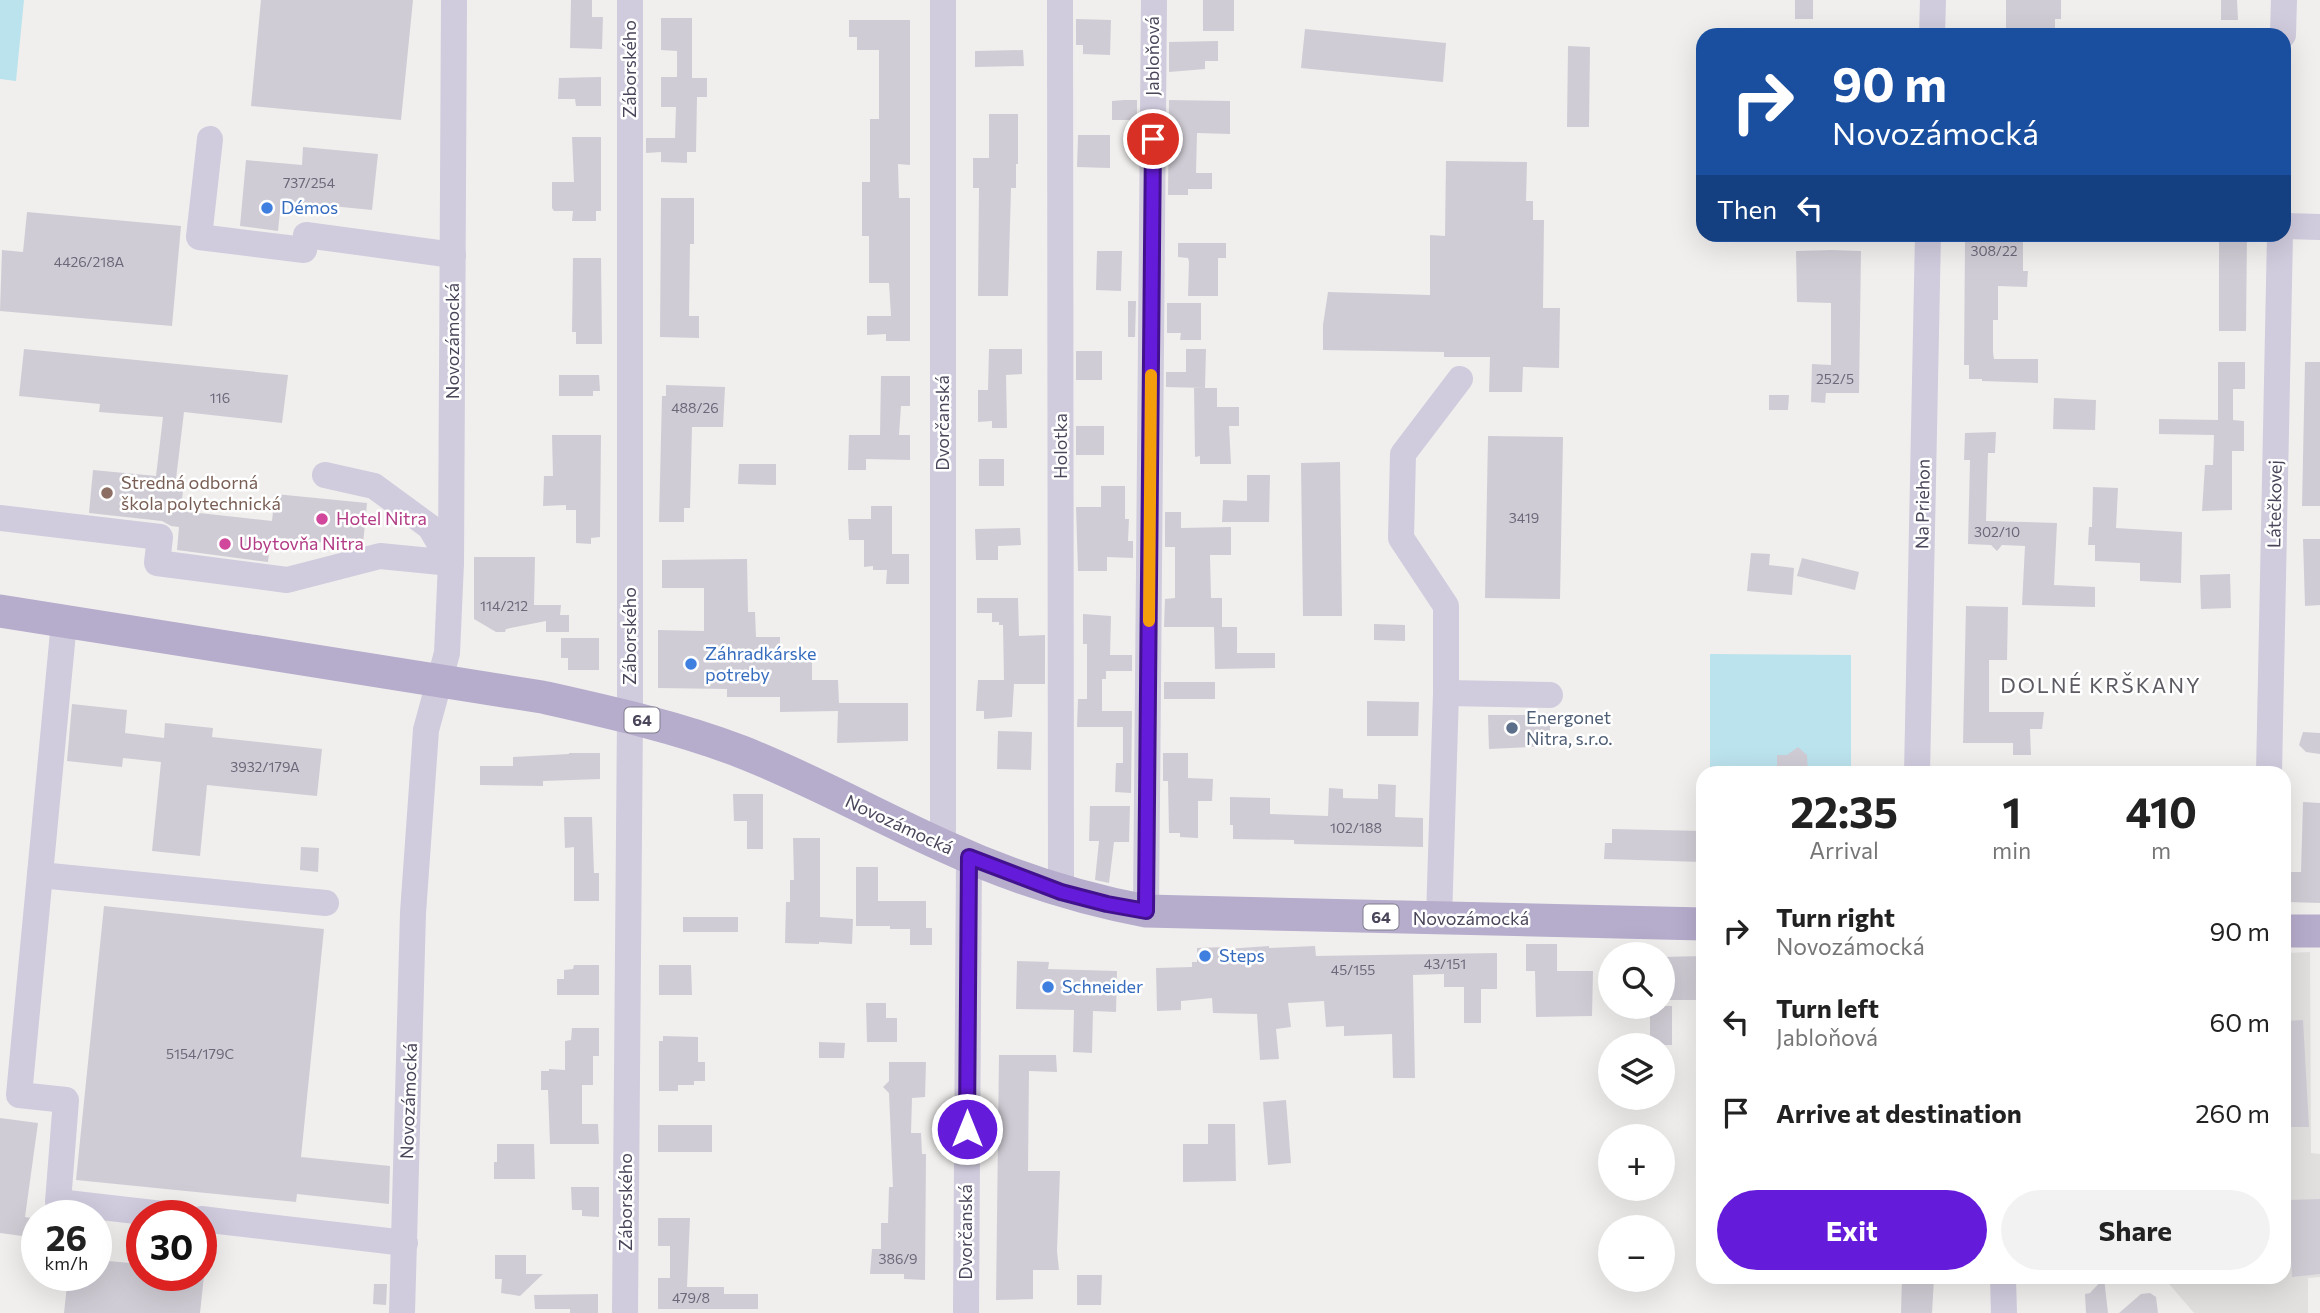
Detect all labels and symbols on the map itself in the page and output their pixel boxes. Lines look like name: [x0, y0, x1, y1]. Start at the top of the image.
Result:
street label: Jabloňová: [1141, 16, 1163, 96]
street label: Záborského: [618, 20, 640, 118]
pin: [1123, 109, 1183, 169]
house number: 737/254: [283, 174, 336, 191]
place label: Démos: [281, 196, 338, 218]
marker: Démos: [259, 200, 275, 216]
house number: 308/22: [1970, 242, 2018, 259]
house number: 4426/218A: [54, 253, 125, 270]
street label: Novozámocká: [441, 283, 463, 399]
house number: 252/5: [1816, 370, 1854, 387]
street label: Dvorčanská: [931, 375, 953, 471]
house number: 116: [210, 389, 230, 406]
house number: 488/26: [671, 399, 719, 416]
street label: Holotka: [1049, 413, 1071, 479]
street label: Na Priehon: [1910, 459, 1934, 549]
street label: Látečkovej: [2262, 460, 2286, 548]
place label: Stredná odborná škola polytechnická: [121, 471, 281, 514]
marker: Stredná odborná škola polytechnická: [99, 485, 115, 501]
place label: Hotel Nitra: [336, 507, 427, 529]
house number: 3419: [1509, 509, 1539, 526]
marker: Hotel Nitra: [314, 511, 330, 527]
house number: 302/10: [1974, 523, 2020, 540]
place label: Ubytovňa Nitra: [239, 532, 364, 554]
marker: Ubytovňa Nitra: [217, 536, 233, 552]
street label: Záborského: [618, 587, 640, 685]
house number: 114/212: [480, 597, 528, 614]
place label: Záhradkárske potreby: [705, 642, 817, 685]
marker: Záhradkárske potreby: [683, 656, 699, 672]
district label: DOLNÉ KRŠKANY: [2000, 672, 2202, 697]
place label: Energonet Nitra, s.r.o.: [1526, 706, 1613, 749]
road number: 64: [624, 708, 660, 733]
marker: Energonet Nitra, s.r.o.: [1504, 720, 1520, 736]
house number: 3932/179A: [230, 758, 300, 775]
street label: Novozámocká: [842, 790, 957, 859]
house number: 102/188: [1330, 819, 1382, 836]
road number: 64: [1364, 904, 1398, 930]
street label: Novozámocká: [1413, 907, 1529, 929]
place label: Steps: [1219, 944, 1265, 966]
marker: Steps: [1197, 948, 1213, 964]
house number: 43/151: [1424, 955, 1466, 972]
house number: 45/155: [1331, 961, 1375, 978]
place label: Schneider: [1062, 975, 1143, 997]
marker: Schneider: [1040, 979, 1056, 995]
street label: Novozámocká: [395, 1042, 421, 1160]
house number: 5154/179C: [166, 1045, 234, 1062]
position arrow: [930, 1092, 1004, 1166]
street label: Záborského: [614, 1153, 636, 1251]
street label: Dvorčanská: [954, 1184, 976, 1280]
speed limit sign: 30: [126, 1200, 217, 1291]
house number: 386/9: [878, 1250, 918, 1267]
house number: 479/8: [672, 1289, 710, 1306]

